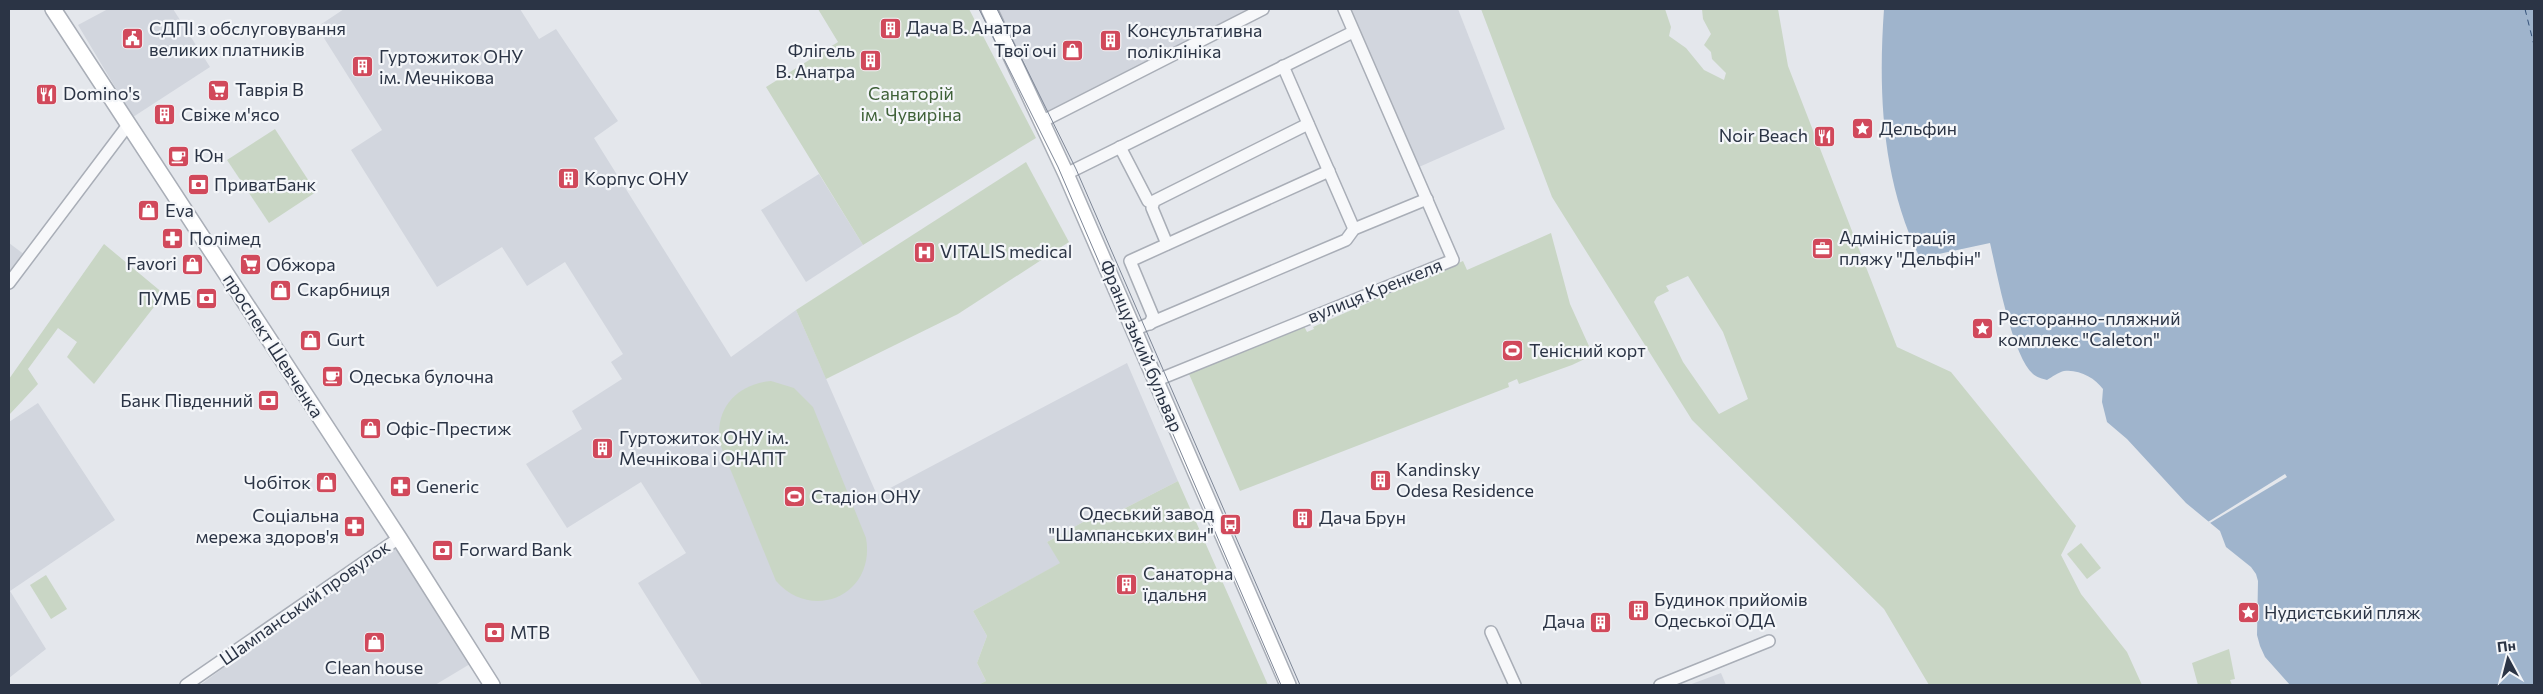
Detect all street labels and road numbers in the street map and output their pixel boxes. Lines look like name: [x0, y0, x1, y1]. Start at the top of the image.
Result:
street label: вулиця Кренкеля: [1304, 253, 1445, 327]
street label: Французький бульвар: [1096, 256, 1188, 435]
street label: проспект Шевченка: [219, 269, 329, 422]
street label: Шампанський провулок: [215, 535, 394, 669]

